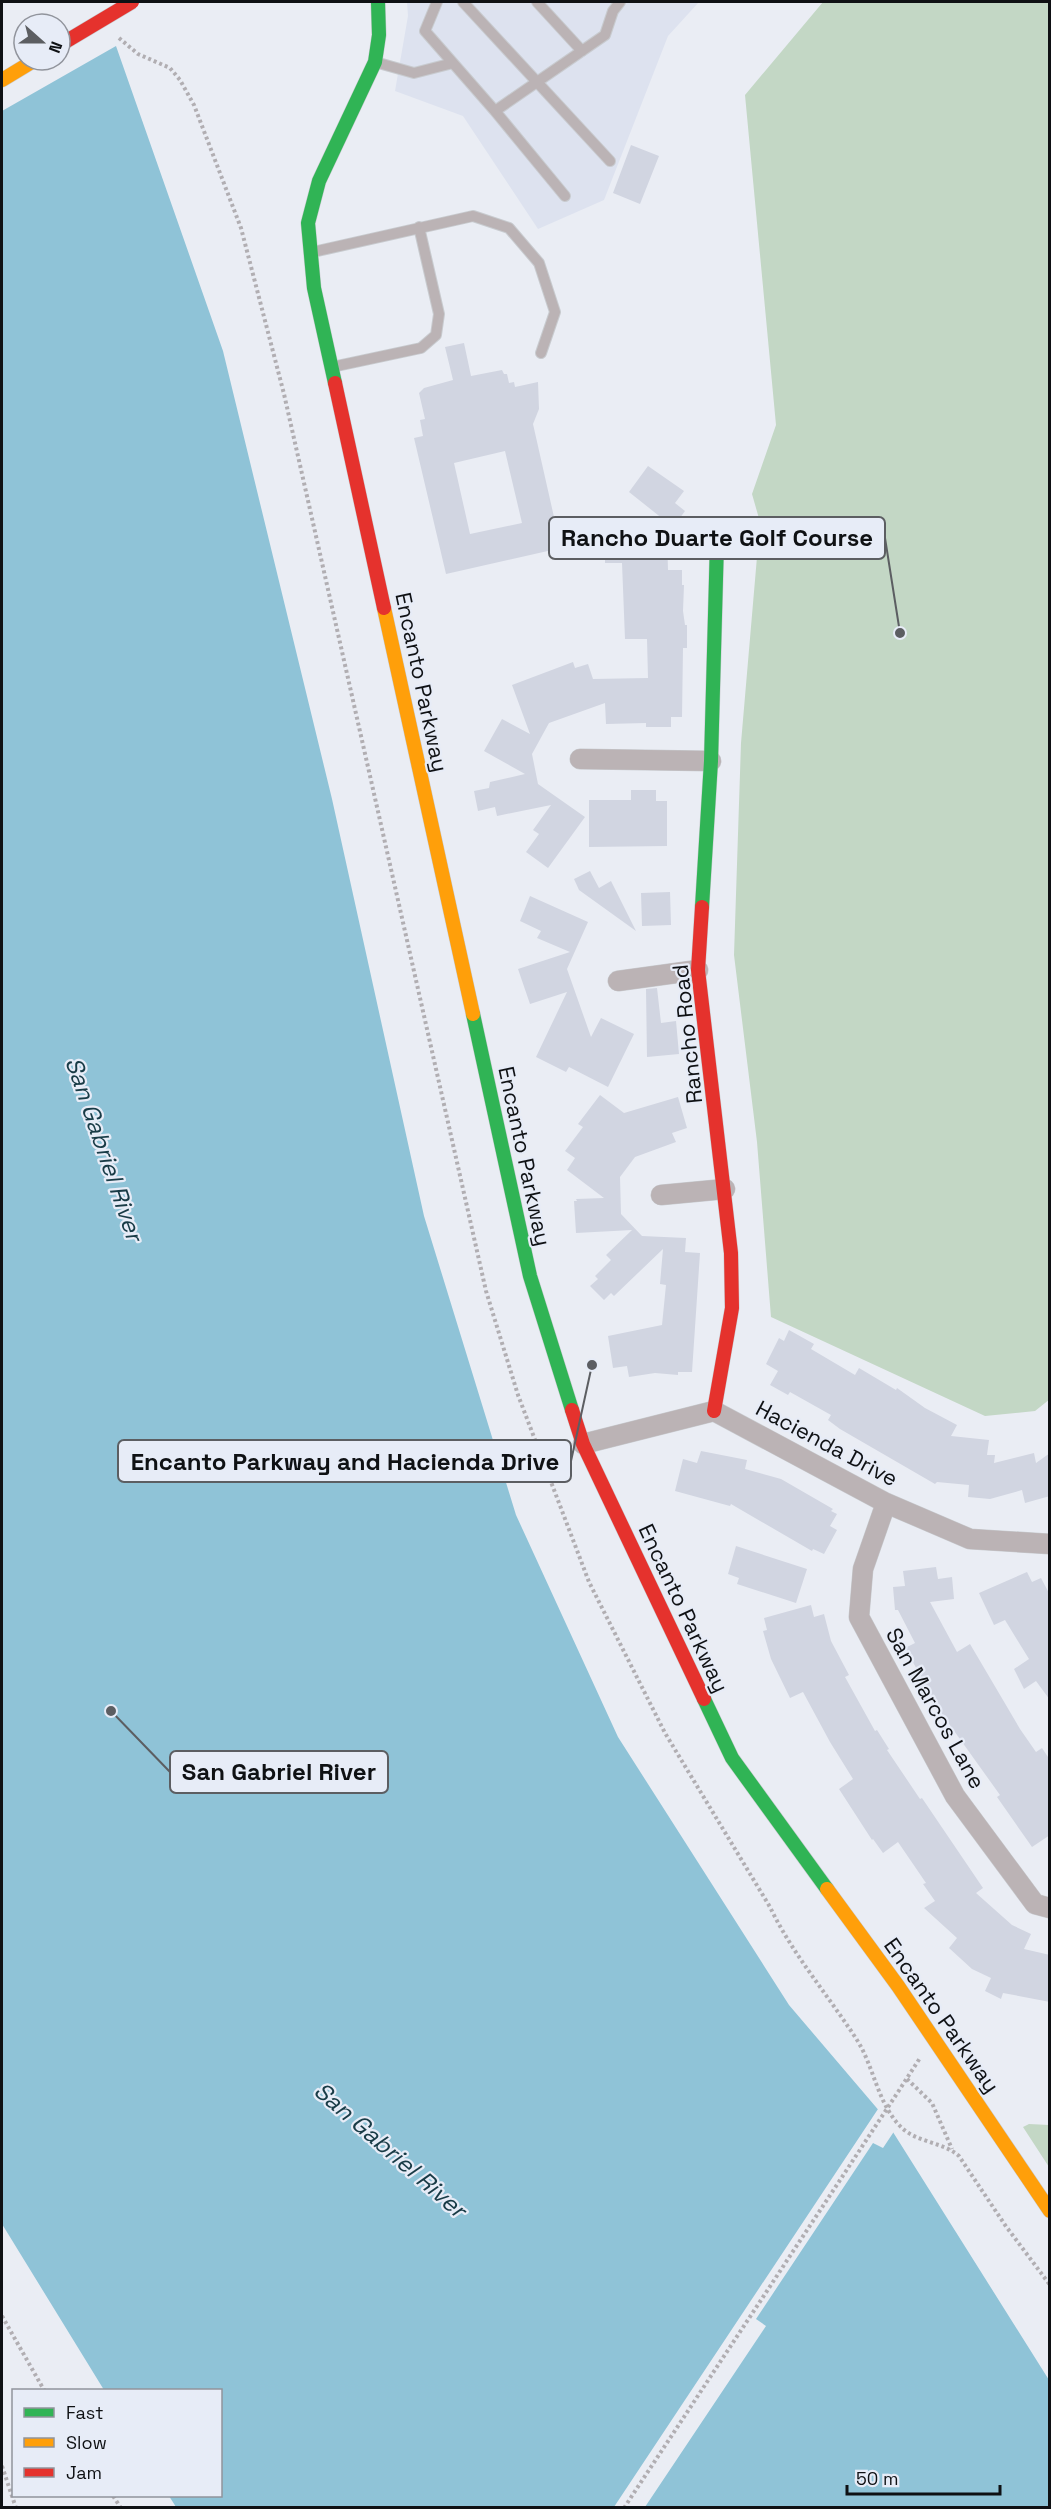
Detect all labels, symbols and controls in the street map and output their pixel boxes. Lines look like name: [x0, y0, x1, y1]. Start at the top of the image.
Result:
north arrow: [12, 12, 72, 72]
text: N: [44, 38, 67, 56]
callout: Rancho Duarte Golf Course: [549, 517, 885, 559]
text: Rancho Duarte Golf Course: [561, 522, 873, 553]
street label: Encanto Parkway: [389, 590, 455, 774]
street label: Rancho Road: [666, 963, 708, 1105]
water label: San Gabriel River: [58, 1053, 151, 1248]
street label: Encanto Parkway: [492, 1064, 558, 1248]
street label: Hacienda Drive: [751, 1394, 903, 1492]
callout: Encanto Parkway and Hacienda Drive: [118, 1440, 571, 1482]
text: Encanto Parkway and Hacienda Drive: [131, 1446, 559, 1477]
street label: Encanto Parkway: [633, 1519, 735, 1697]
street label: San Marcos Lane: [880, 1622, 992, 1794]
callout: San Gabriel River: [170, 1751, 388, 1793]
text: San Gabriel River: [182, 1756, 376, 1787]
street label: Encanto Parkway: [878, 1932, 1006, 2098]
water label: San Gabriel River: [308, 2075, 475, 2226]
legend: [12, 2389, 222, 2497]
text: Fast: [66, 2401, 103, 2424]
text: Slow: [66, 2431, 107, 2454]
scale bar: [847, 2458, 1000, 2496]
text: Jam: [66, 2461, 102, 2484]
text: 50 m: [856, 2467, 898, 2490]

